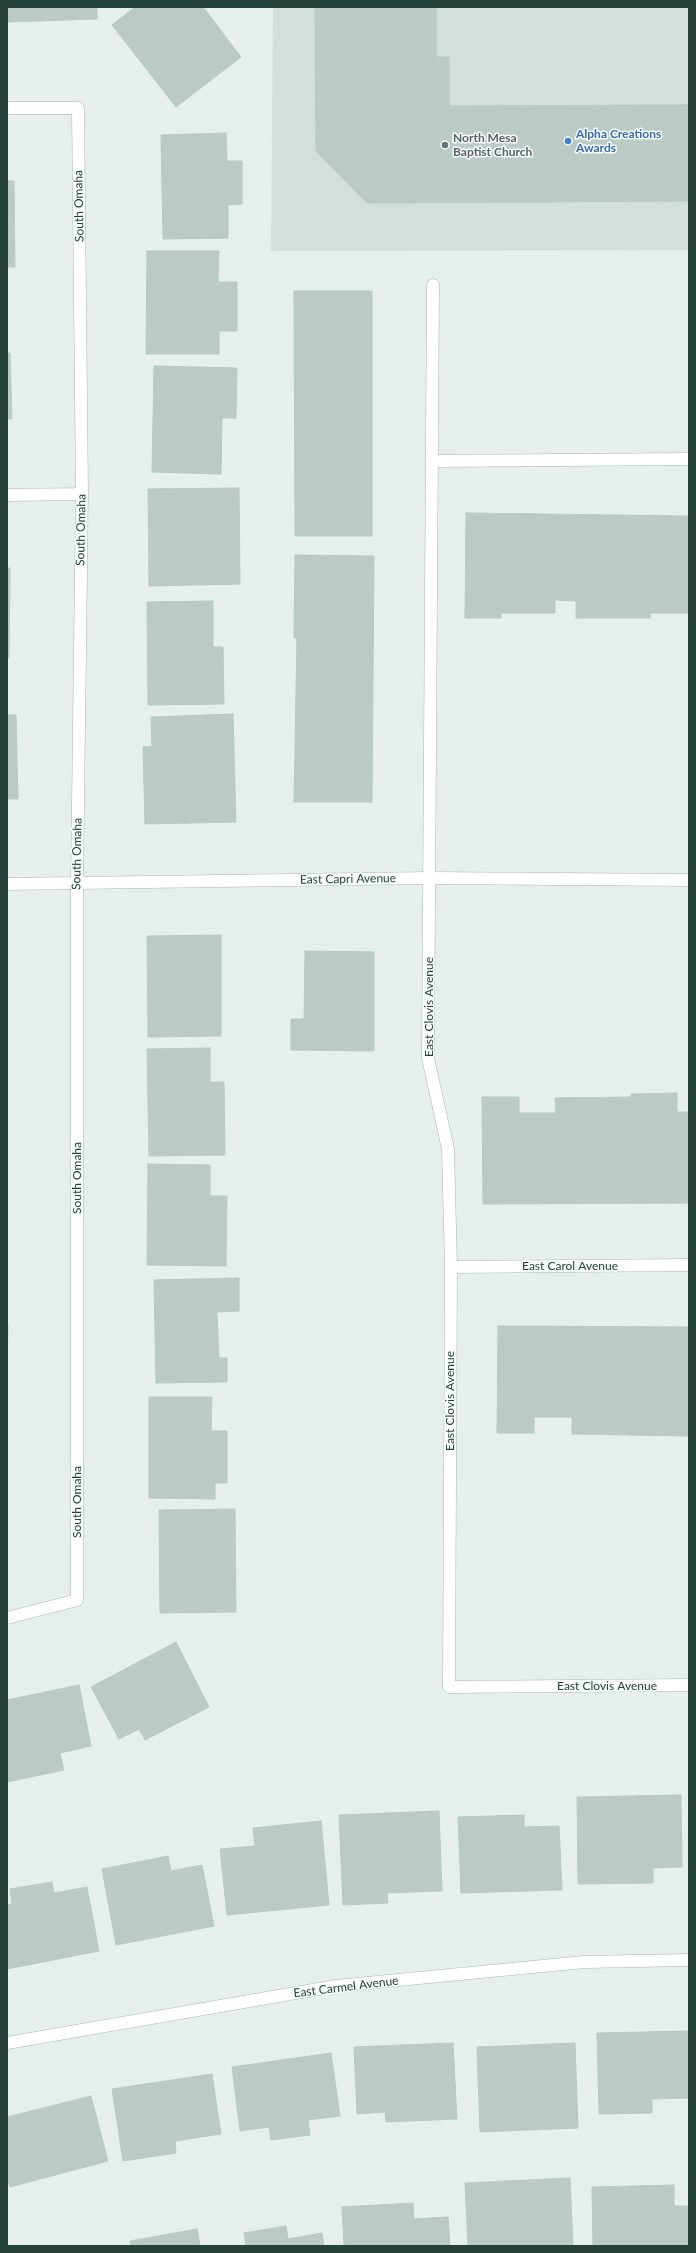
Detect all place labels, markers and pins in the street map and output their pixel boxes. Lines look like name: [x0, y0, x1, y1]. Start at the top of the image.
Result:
place label: Alpha Creations Awards: [576, 127, 661, 155]
place label: North Mesa Baptist Church: [453, 131, 532, 159]
marker: Alpha Creations Awards: [563, 136, 573, 146]
marker: North Mesa Baptist Church: [440, 140, 450, 150]

